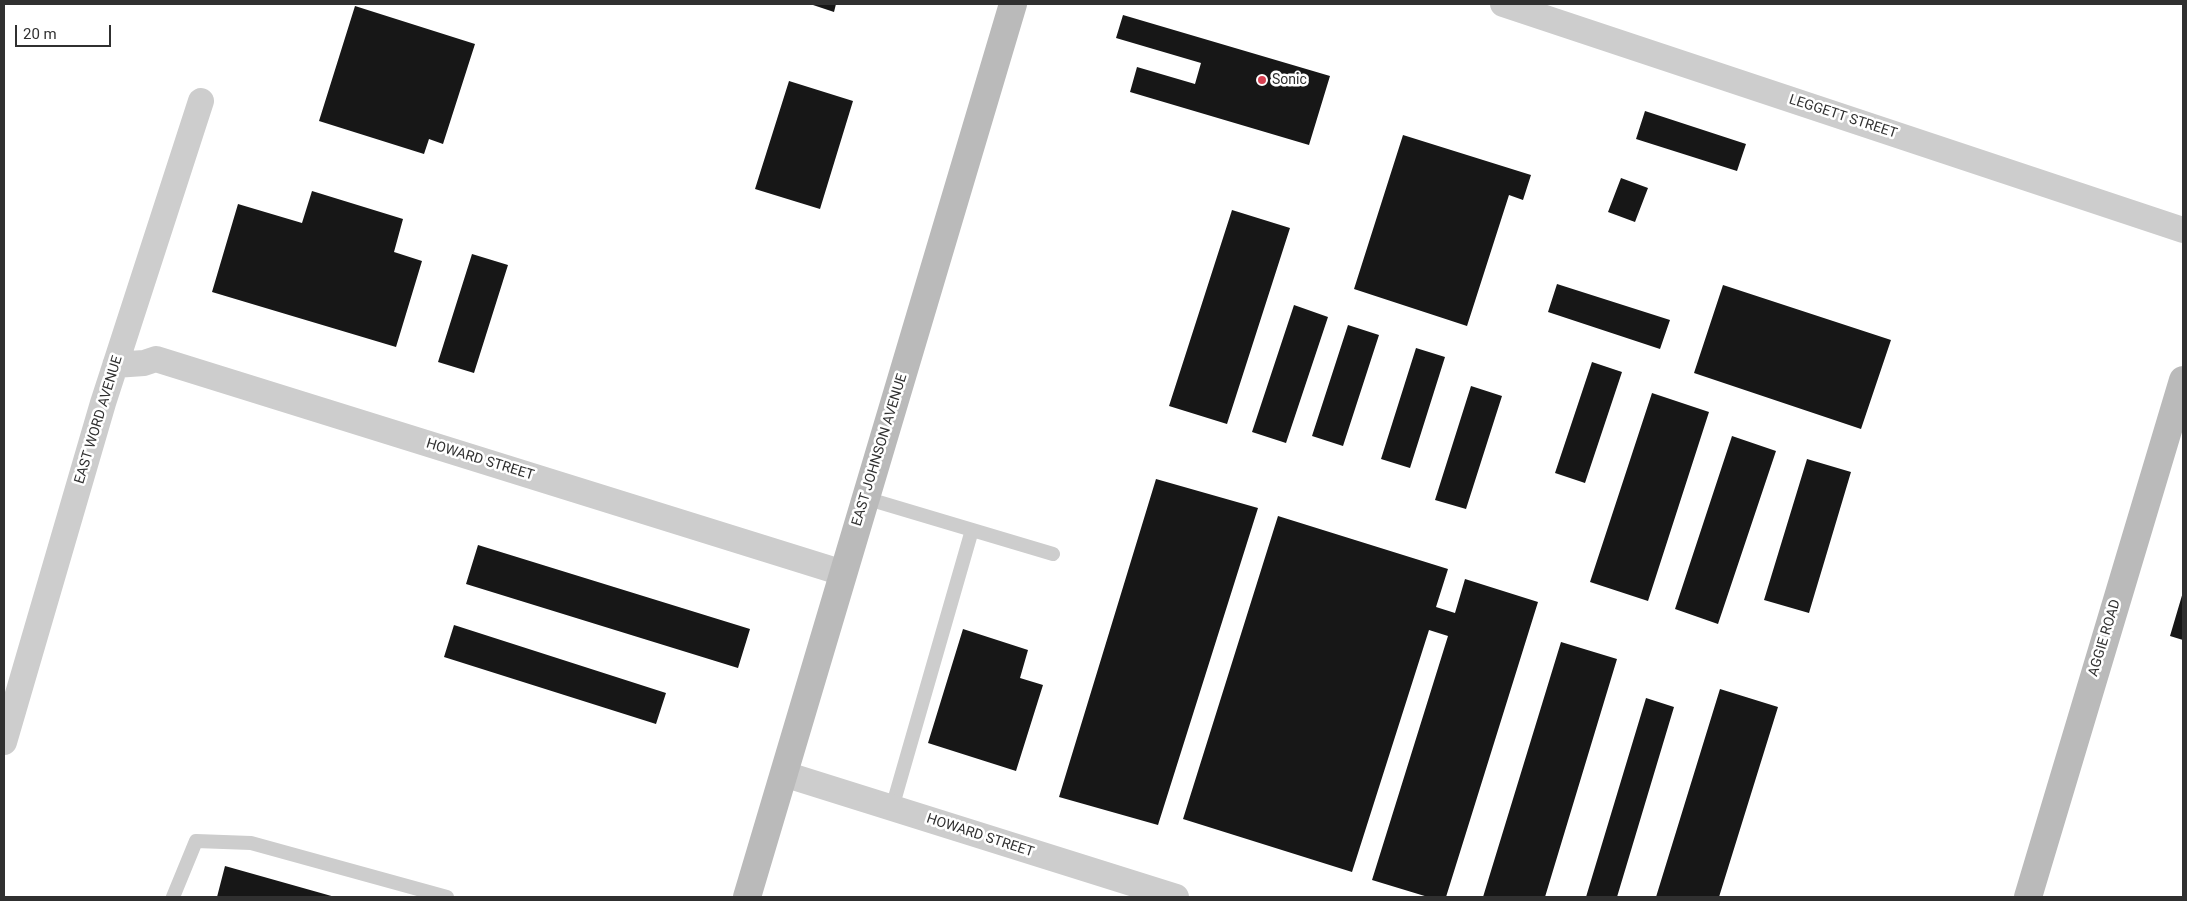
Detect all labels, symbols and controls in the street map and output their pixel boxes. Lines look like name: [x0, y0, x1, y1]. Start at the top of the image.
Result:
scale bar: [18, 15, 114, 47]
text: 20 m: [23, 25, 57, 43]
place label: Sonic: [1272, 72, 1307, 88]
marker: Sonic: [1256, 74, 1268, 86]
street label: LEGGETT STREET: [1787, 92, 1899, 142]
street label: EAST WORD AVENUE: [72, 354, 126, 486]
street label: EAST JOHNSON AVENUE: [849, 372, 911, 528]
street label: HOWARD STREET: [424, 436, 536, 484]
street label: AGGIE ROAD: [2085, 597, 2125, 679]
street label: HOWARD STREET: [924, 811, 1036, 861]

